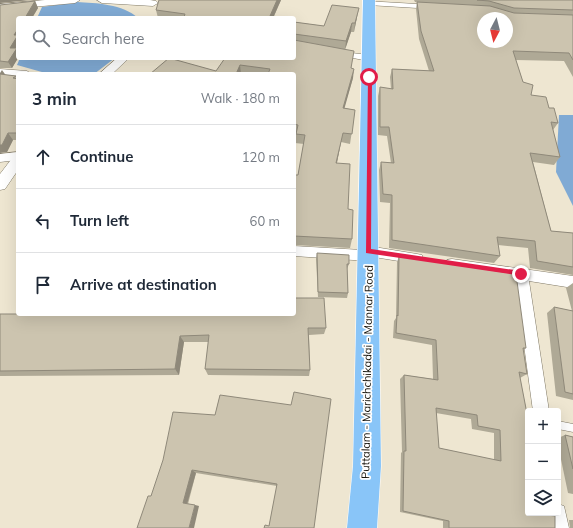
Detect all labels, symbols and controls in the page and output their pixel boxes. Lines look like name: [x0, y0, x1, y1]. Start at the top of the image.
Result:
north arrow: [477, 12, 513, 48]
search box: [16, 16, 296, 60]
icon: search: [30, 27, 52, 49]
text: Search here: [62, 29, 144, 48]
route start: [360, 68, 378, 86]
text: 3 min: [32, 88, 77, 109]
text: Walk · 180 m: [201, 90, 280, 106]
icon: ahead: [32, 146, 54, 168]
text: Continue: [70, 147, 133, 166]
text: 120 m: [242, 149, 280, 165]
icon: left: [32, 210, 54, 232]
text: Turn left: [70, 211, 129, 230]
text: 60 m: [250, 213, 280, 229]
street label: Puttalam - Marichchikadai - Mannar Road: [358, 265, 376, 479]
route end: [512, 265, 530, 283]
icon: arrive: [32, 274, 54, 296]
text: Arrive at destination: [70, 275, 217, 294]
map controls: [525, 408, 561, 516]
button: +: [525, 408, 561, 444]
button: −: [525, 444, 561, 480]
button: layers: [525, 480, 561, 516]

